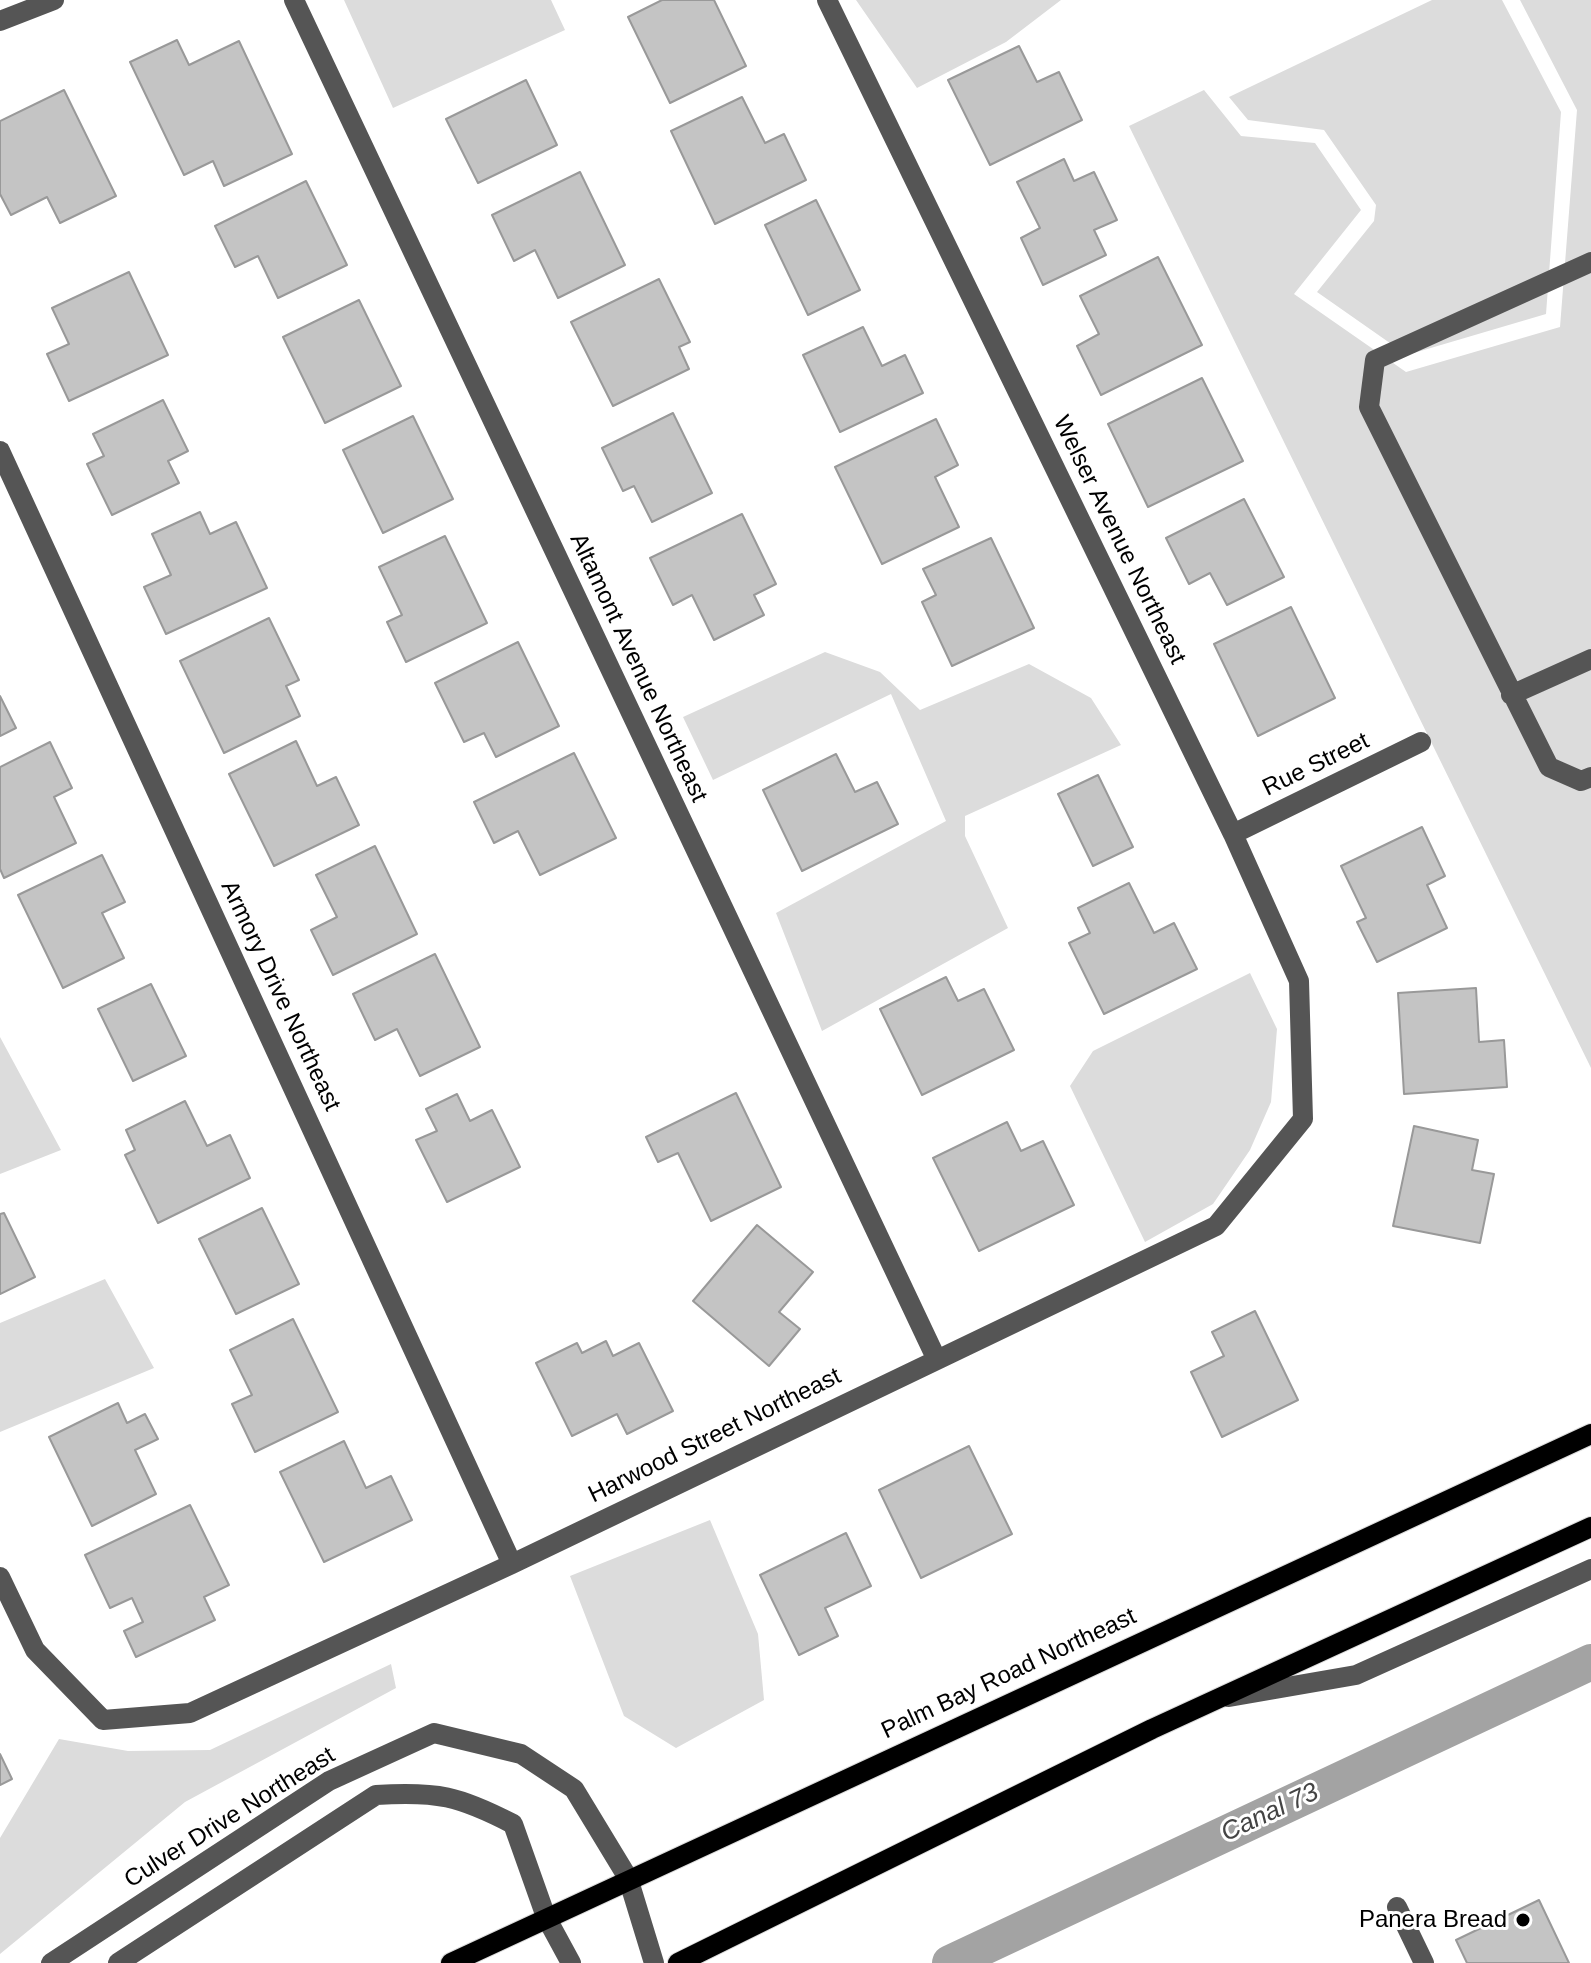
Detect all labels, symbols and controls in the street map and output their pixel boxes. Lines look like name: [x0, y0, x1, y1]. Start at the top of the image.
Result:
street label: Welser Avenue Northeast: [1046, 411, 1192, 669]
street label: Altamont Avenue Northeast: [563, 529, 713, 807]
street label: Rue Street: [1258, 727, 1374, 803]
street label: Armory Drive Northeast: [214, 876, 346, 1116]
street label: Harwood Street Northeast: [584, 1362, 846, 1510]
street label: Palm Bay Road Northeast: [877, 1602, 1141, 1746]
street label: Culver Drive Northeast: [119, 1741, 341, 1895]
water label: Canal 73: [1216, 1777, 1324, 1849]
place label: Panera Bread: [1359, 1906, 1507, 1934]
marker: Panera Bread: [1514, 1911, 1532, 1929]

